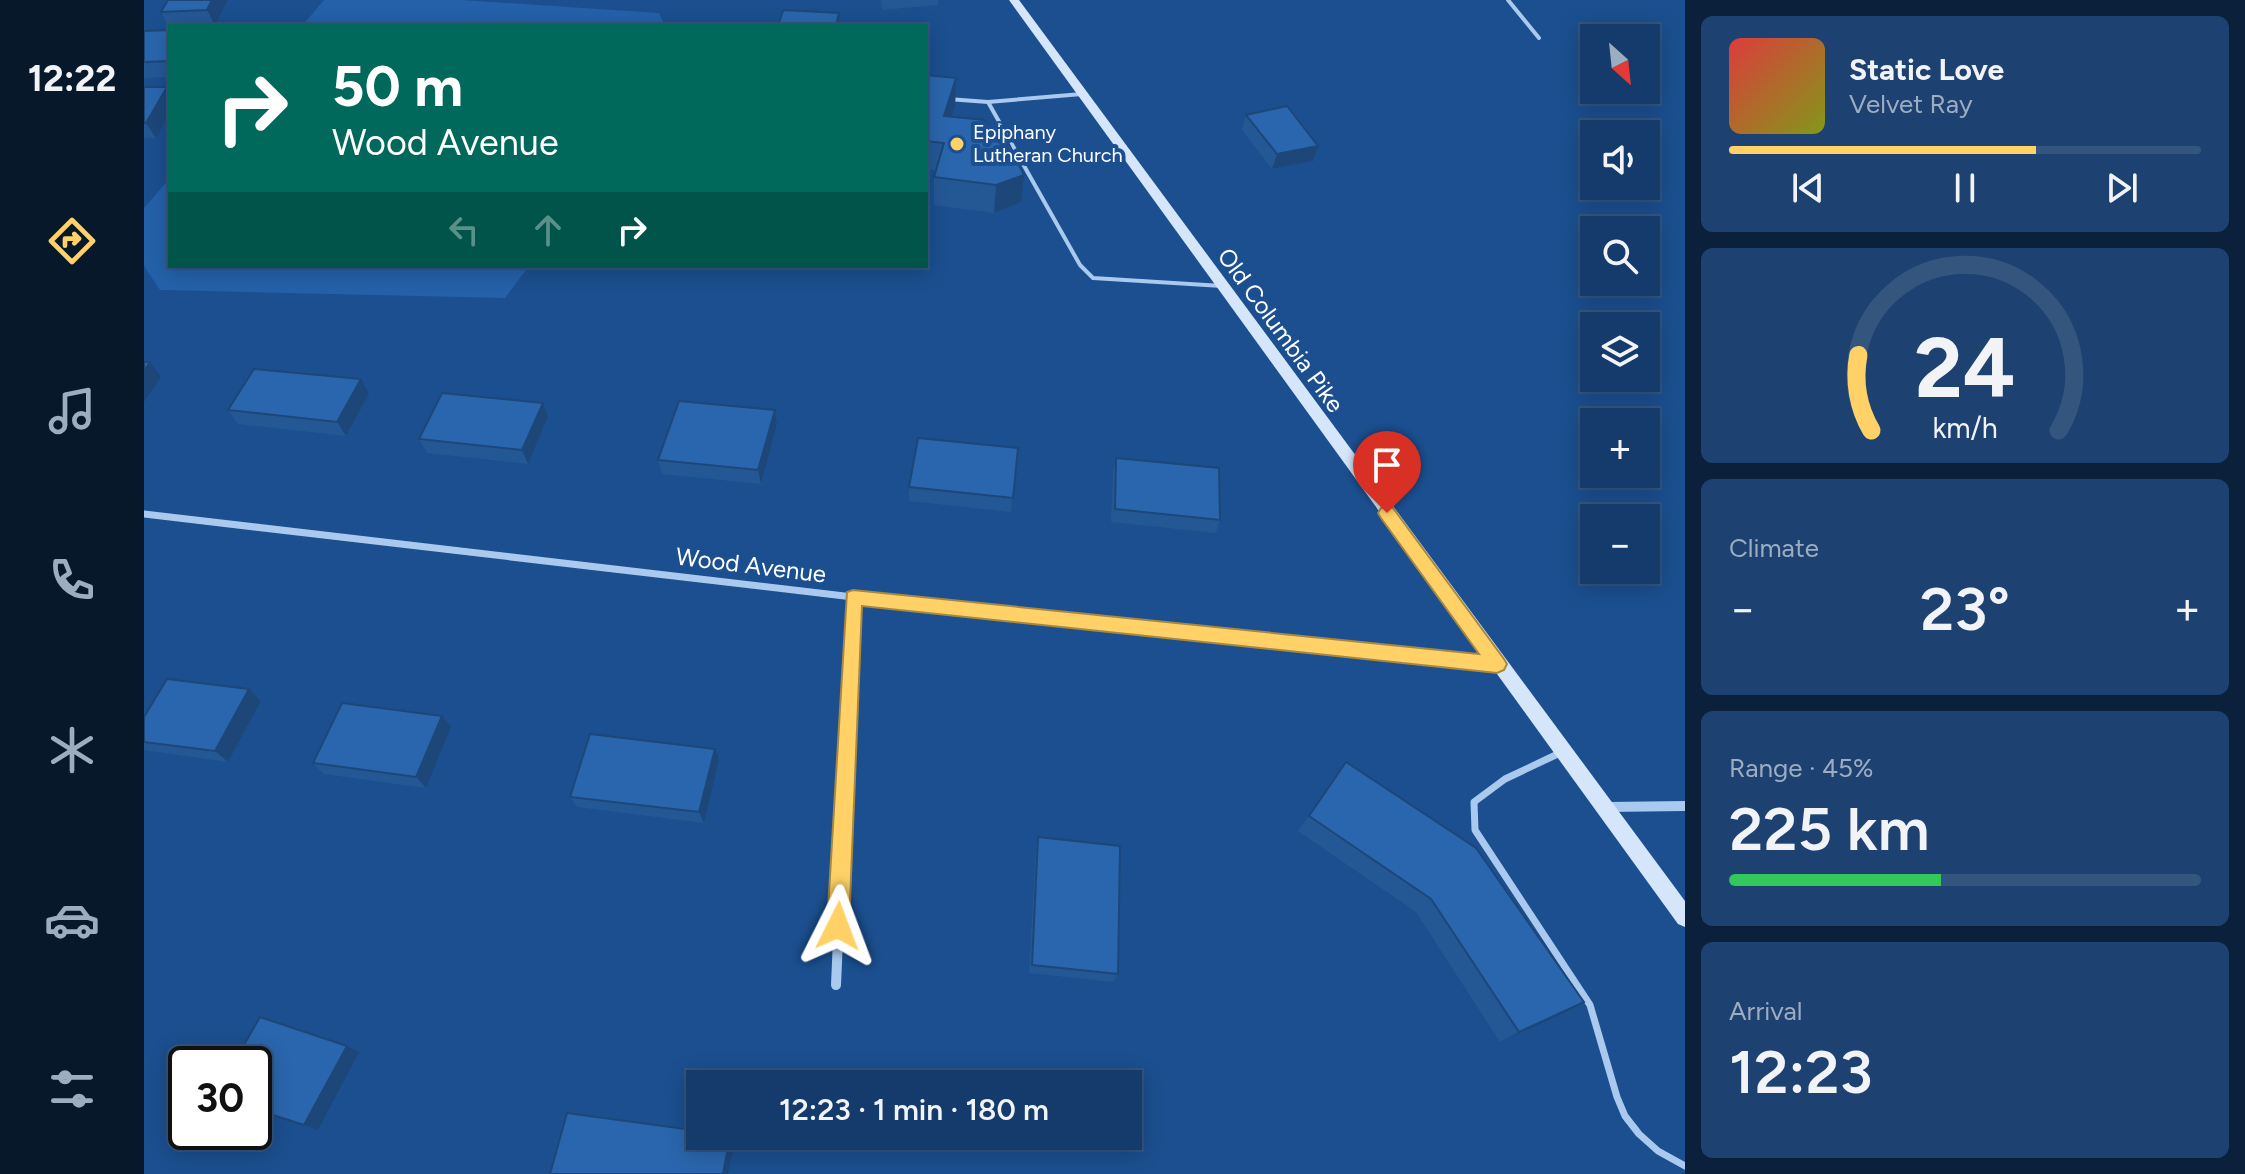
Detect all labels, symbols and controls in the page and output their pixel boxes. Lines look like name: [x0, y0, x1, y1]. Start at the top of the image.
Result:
north arrow: [1580, 24, 1660, 104]
map controls: [1580, 24, 1660, 584]
text: Static Love: [1849, 51, 2004, 88]
text: 50 m: [332, 53, 463, 120]
icon: right: [200, 56, 304, 160]
text: 12:22: [28, 57, 116, 100]
text: Velvet Ray: [1849, 88, 1973, 120]
place label: Epiphany Lutheran Church: [973, 120, 1123, 167]
button: sound: [1580, 120, 1660, 200]
text: Wood Avenue: [332, 121, 559, 164]
marker: Epiphany Lutheran Church: [948, 135, 966, 153]
icon: previous: [1786, 166, 1830, 210]
icon: pause: [1943, 166, 1987, 210]
icon: next: [2100, 166, 2144, 210]
icon: left: [442, 208, 486, 252]
icon: ahead: [526, 208, 570, 252]
icon: right: [610, 208, 654, 252]
icon: directions: [44, 213, 100, 269]
button: search: [1580, 216, 1660, 296]
street label: Old Columbia Pike: [1212, 242, 1350, 418]
button: layers: [1580, 312, 1660, 392]
text: 24: [1915, 318, 2015, 418]
icon: music: [44, 383, 100, 439]
button: +: [1580, 408, 1660, 488]
text: km/h: [1932, 412, 1998, 446]
pin: [1353, 431, 1421, 513]
icon: arrive: [1365, 443, 1409, 487]
button: −: [1580, 504, 1660, 584]
text: Climate: [1729, 532, 1819, 564]
street label: Wood Avenue: [674, 541, 828, 589]
icon: phone: [44, 552, 100, 608]
text: 23°: [1920, 573, 2010, 645]
text: −: [1729, 582, 1756, 635]
text: +: [2174, 582, 2201, 635]
icon: climate: [44, 722, 100, 778]
text: Range · 45%: [1729, 752, 1873, 784]
text: 225 km: [1729, 793, 1930, 865]
position arrow: [796, 884, 880, 968]
icon: car: [44, 892, 100, 948]
text: Arrival: [1729, 995, 1802, 1027]
text: 12:23: [1729, 1036, 1873, 1108]
speed limit sign: 30: [168, 1046, 272, 1150]
icon: filters: [44, 1061, 100, 1117]
text: 12:23 · 1 min · 180 m: [779, 1091, 1049, 1128]

